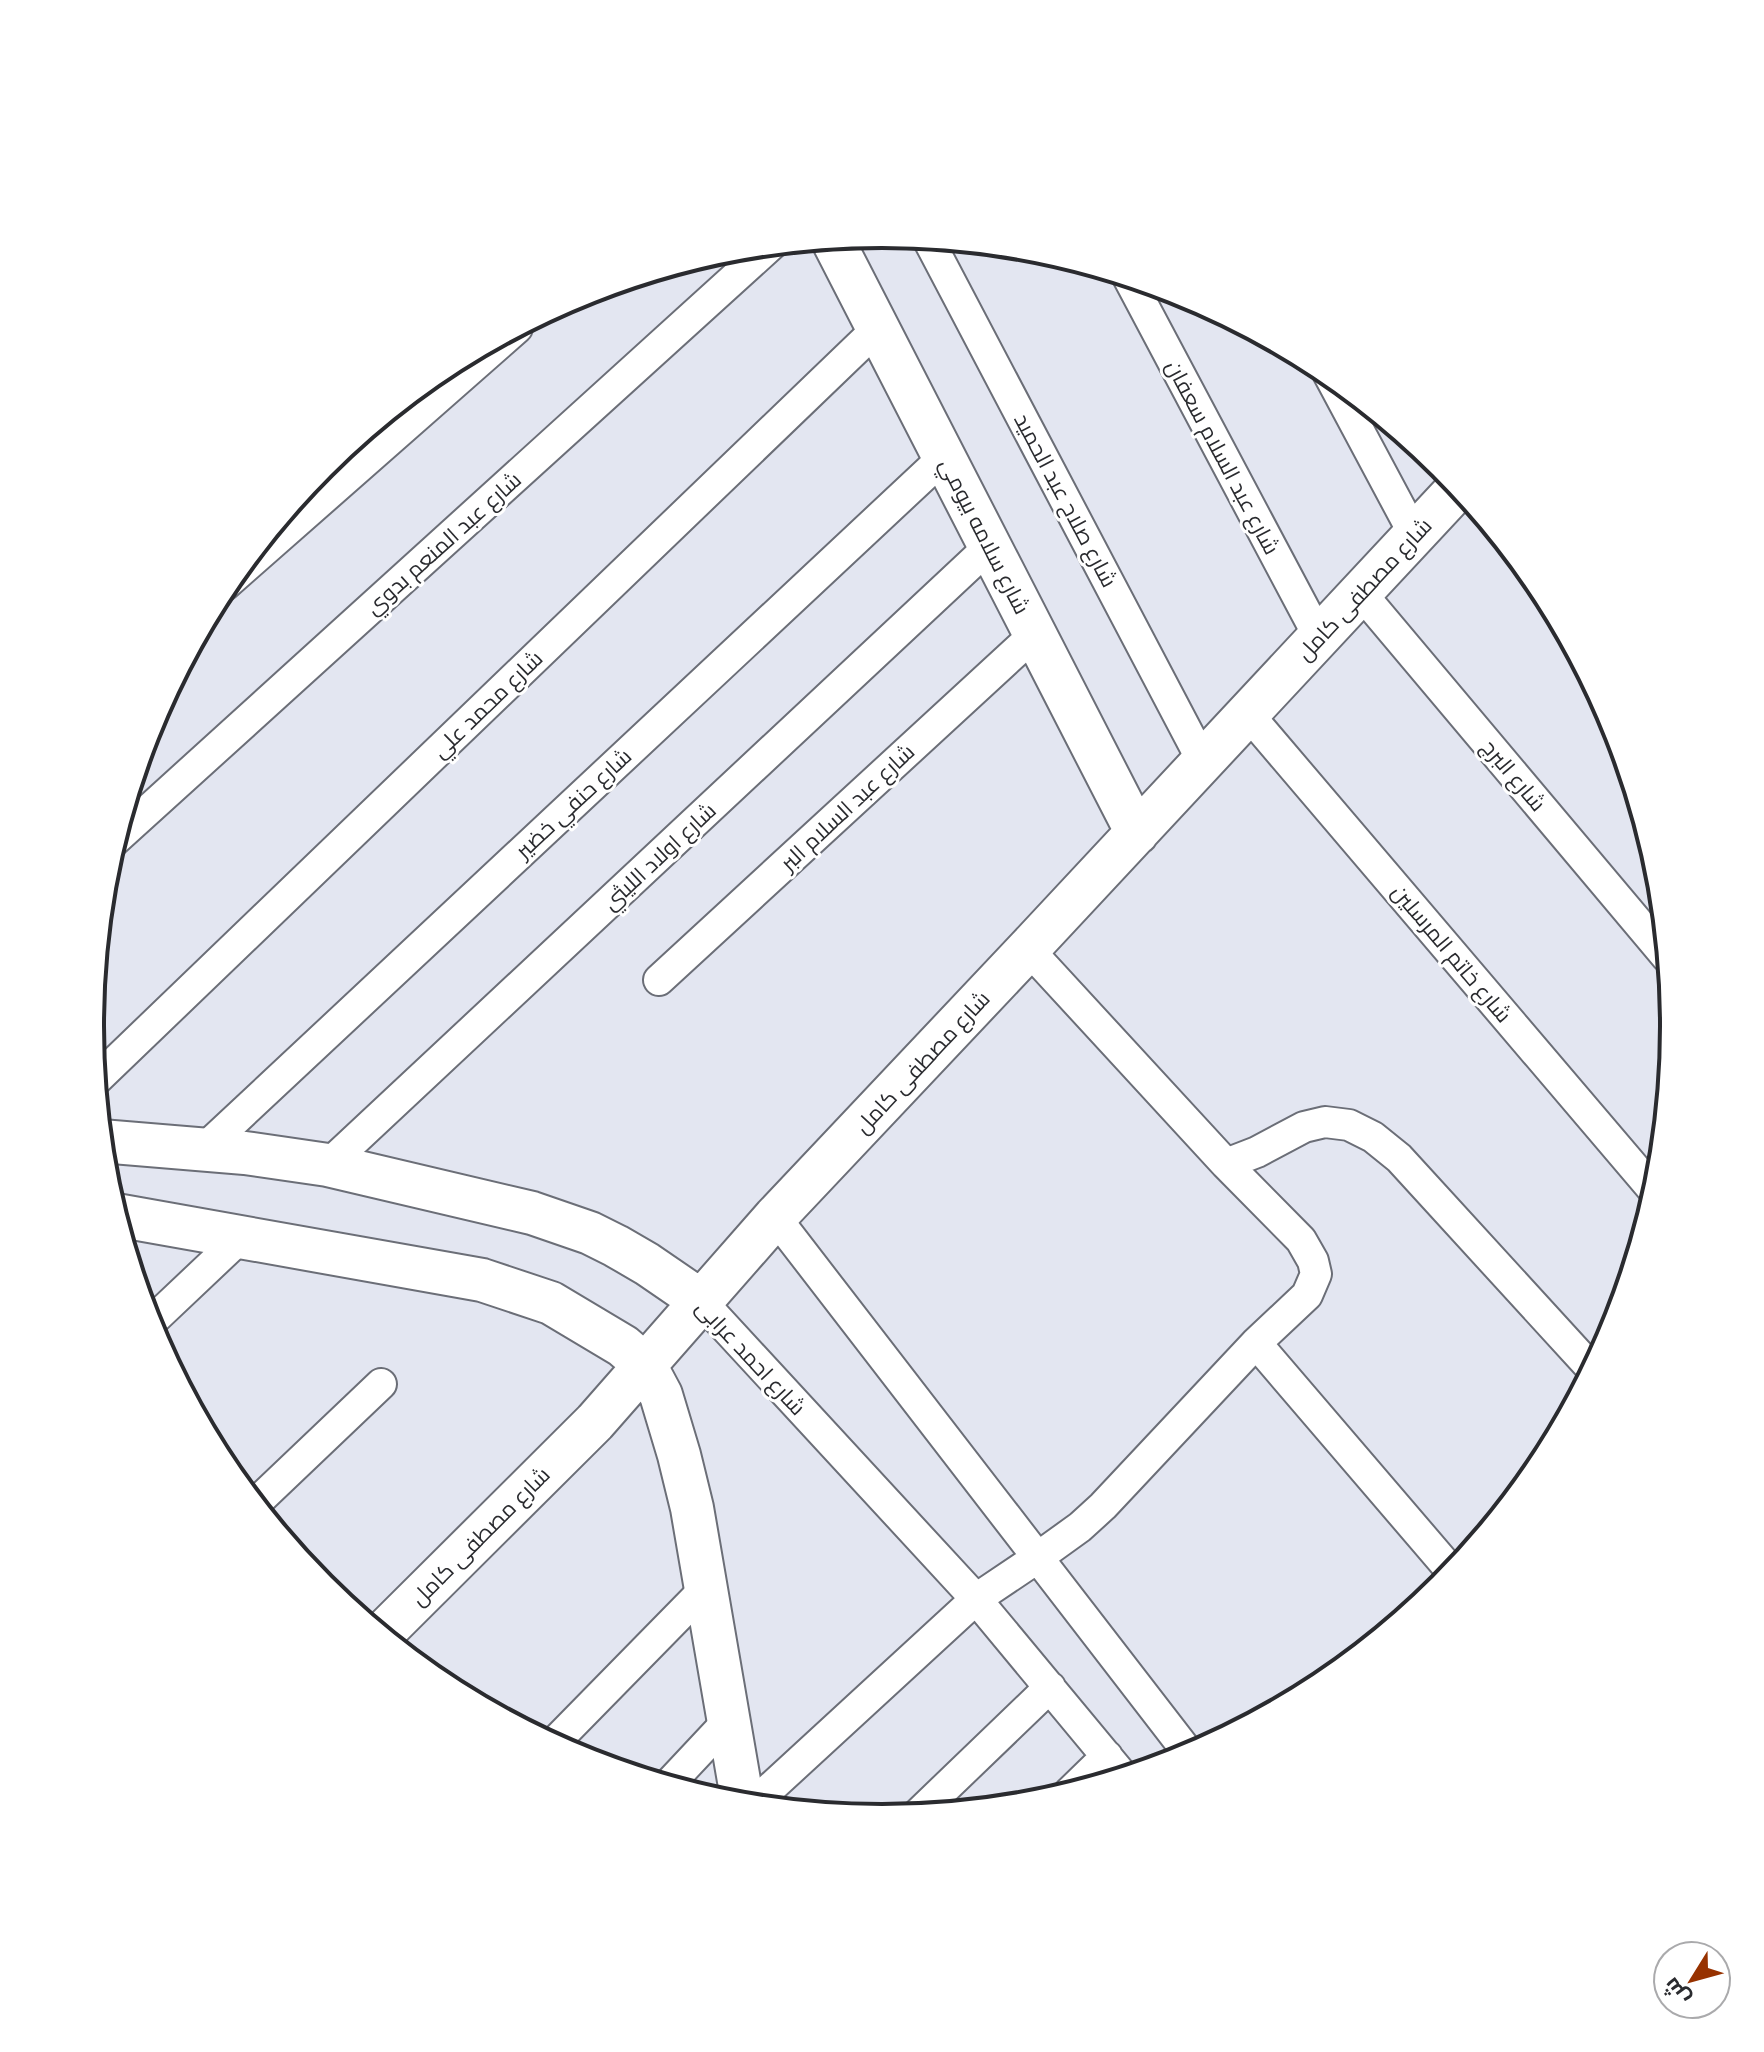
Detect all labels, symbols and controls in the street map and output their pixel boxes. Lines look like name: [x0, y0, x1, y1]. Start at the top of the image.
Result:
street label: شارع عبد السلام سعفان: [1158, 356, 1283, 560]
street label: شارع صلاح عبد الحميد: [1007, 410, 1121, 593]
street label: شارع سلامه بيومي: [931, 455, 1034, 620]
street label: شارع عبد المنعم بدوي: [361, 468, 529, 623]
street label: شارع مصطفى كامل: [1293, 514, 1439, 668]
street label: شارع محمد علي: [428, 646, 550, 766]
street label: شارع البرج: [1474, 735, 1550, 818]
street label: شارع عبد السلام البر: [774, 740, 921, 879]
street label: شارع حنفي خضير: [509, 744, 639, 868]
street label: شارع اولاد الليثي: [598, 798, 724, 918]
street label: شارع خاتم المرسلين: [1384, 880, 1516, 1029]
street label: شارع مصطفى كامل: [851, 987, 997, 1141]
street label: شارع احمد عرابى: [689, 1295, 810, 1422]
street label: شارع مصطفى كامل: [407, 1463, 557, 1613]
north arrow: [1652, 1940, 1732, 2020]
text: ش: [1659, 1971, 1697, 2010]

